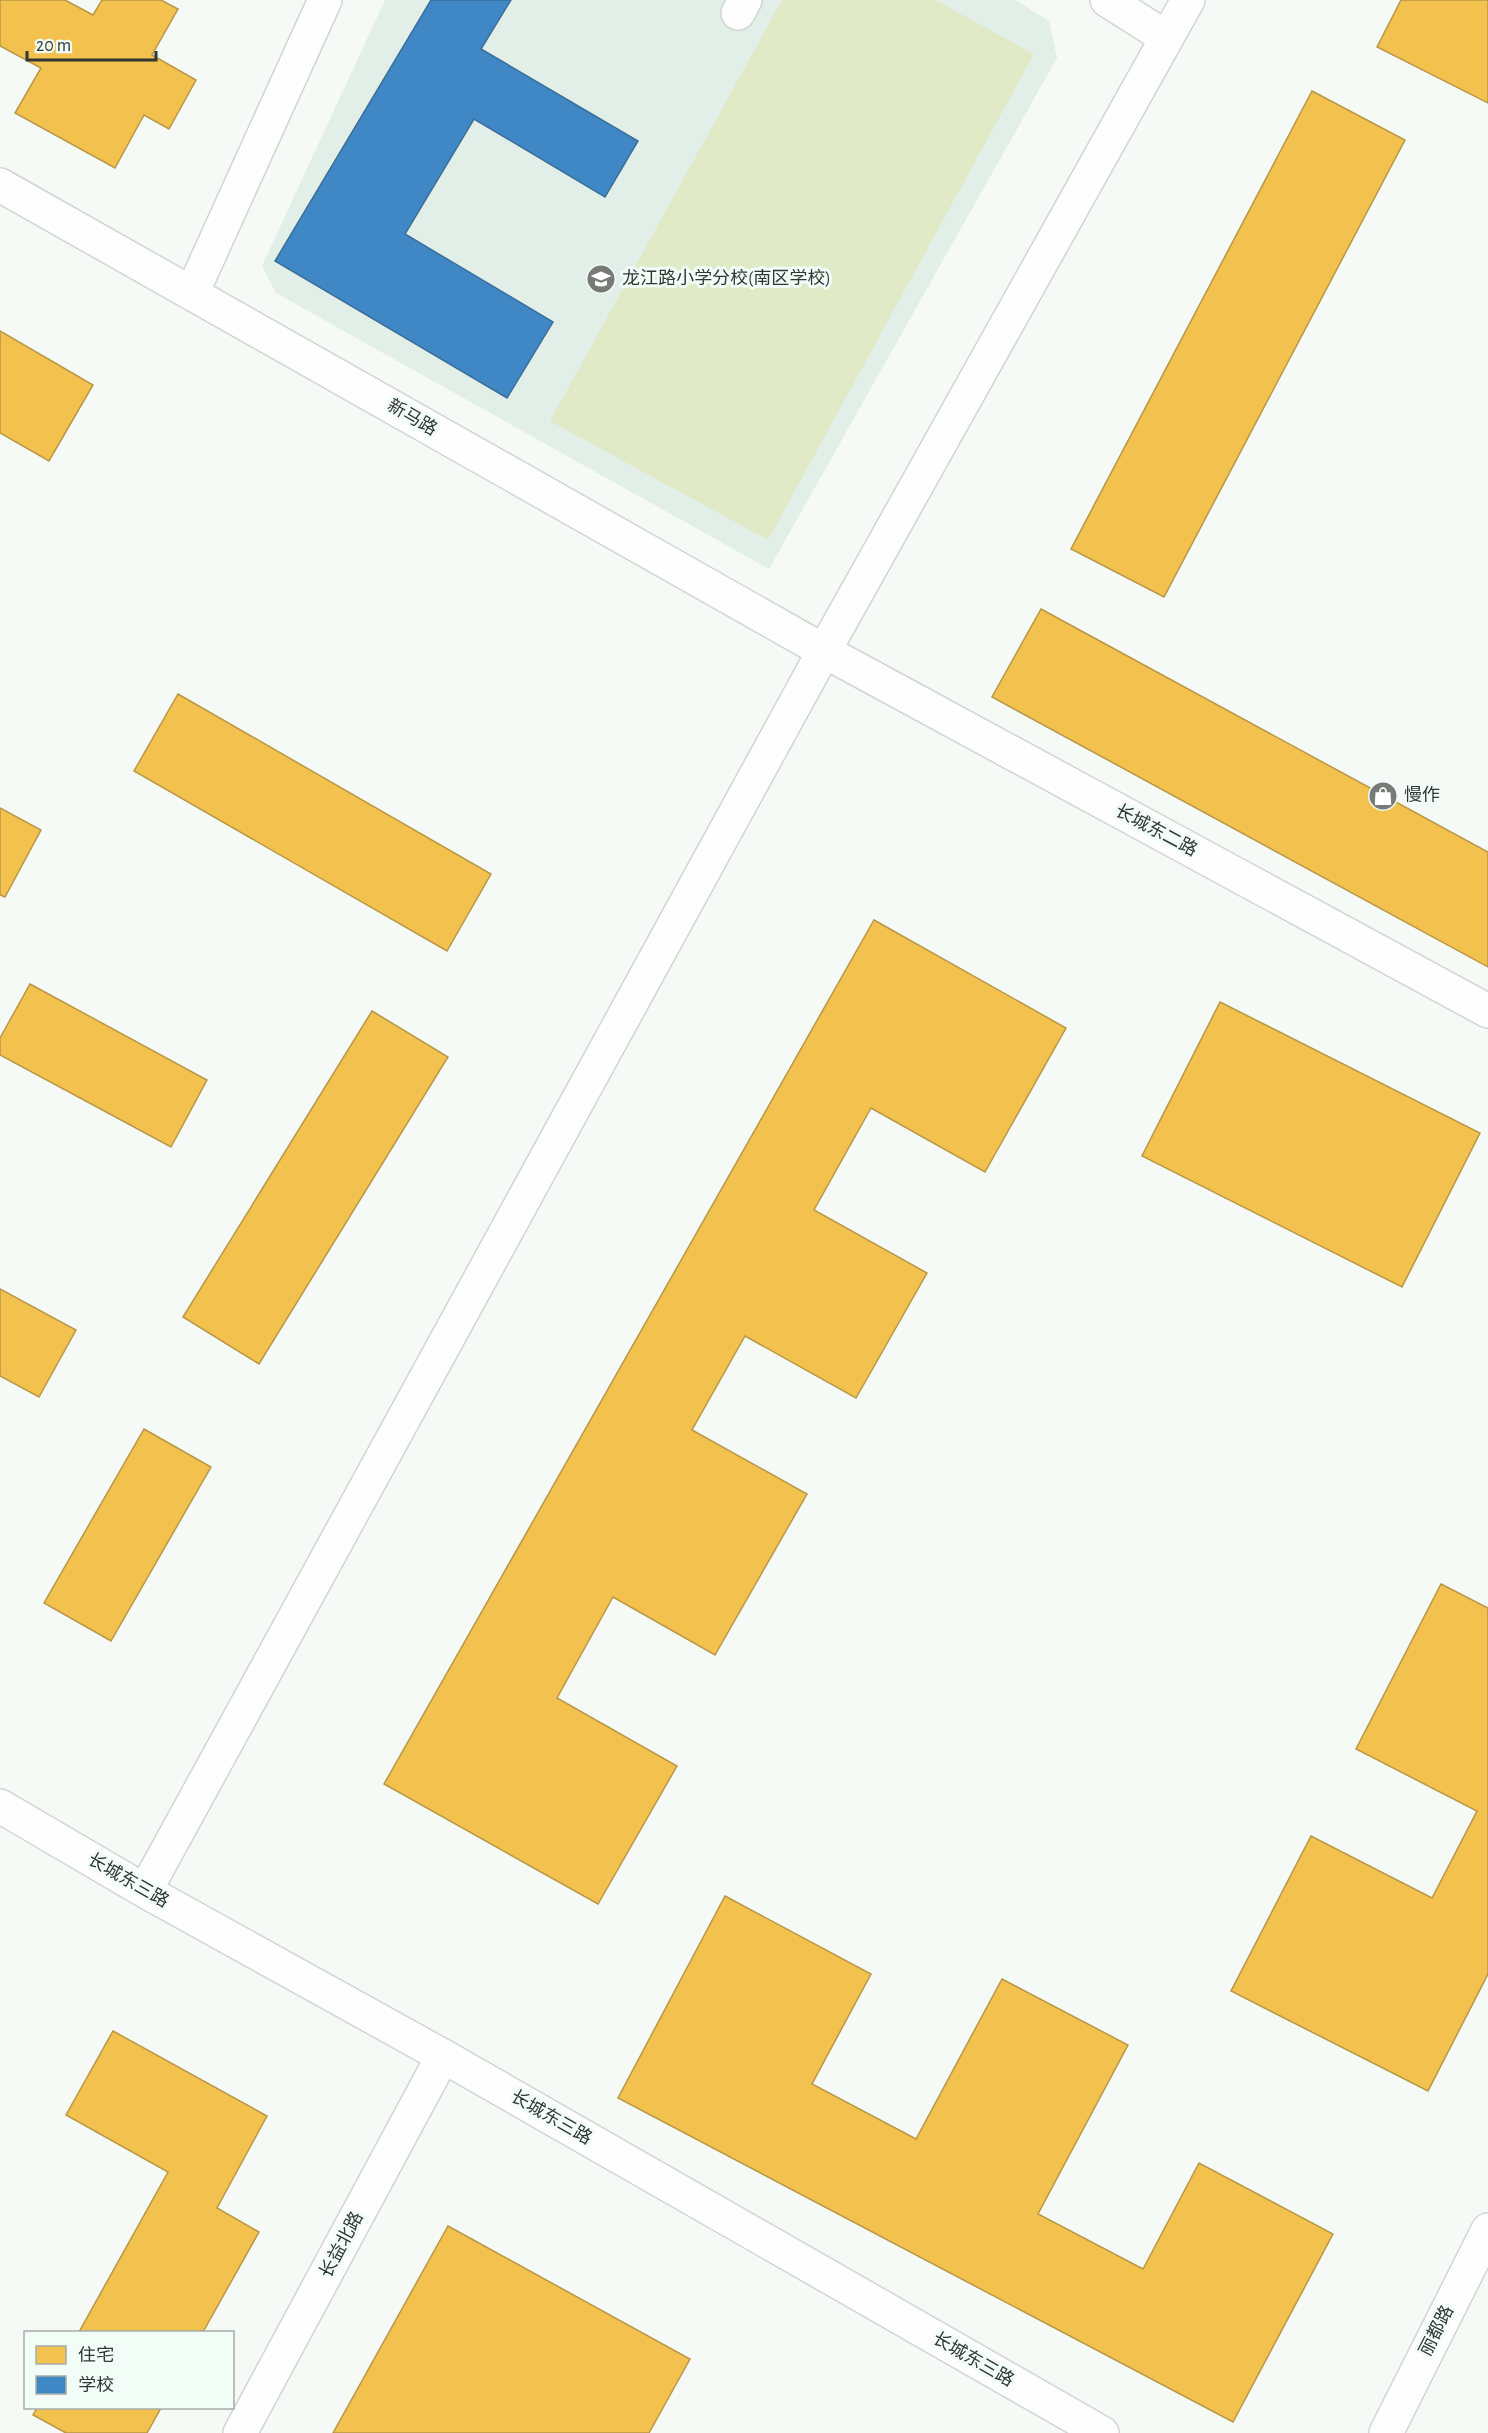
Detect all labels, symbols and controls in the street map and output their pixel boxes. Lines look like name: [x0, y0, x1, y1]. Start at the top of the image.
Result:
scale bar: [27, 24, 156, 62]
text: 20 m: [36, 37, 71, 55]
school or university icon: 龙江路小学分校(南区学校): [585, 263, 617, 295]
place label: 龙江路小学分校(南区学校): [622, 268, 831, 288]
street label: 新马路: [384, 395, 441, 439]
shop icon: 慢作: [1367, 780, 1399, 812]
place label: 慢作: [1404, 785, 1440, 805]
street label: 长城东二路: [1112, 800, 1201, 860]
street label: 长城东三路: [85, 1849, 172, 1911]
street label: 长城东三路: [508, 2086, 595, 2148]
street label: 长益北路: [315, 2208, 367, 2281]
street label: 丽都路: [1415, 2302, 1457, 2359]
street label: 长城东三路: [930, 2328, 1017, 2390]
legend: [24, 2331, 234, 2409]
text: 住宅: [78, 2345, 114, 2365]
text: 学校: [78, 2375, 114, 2395]

